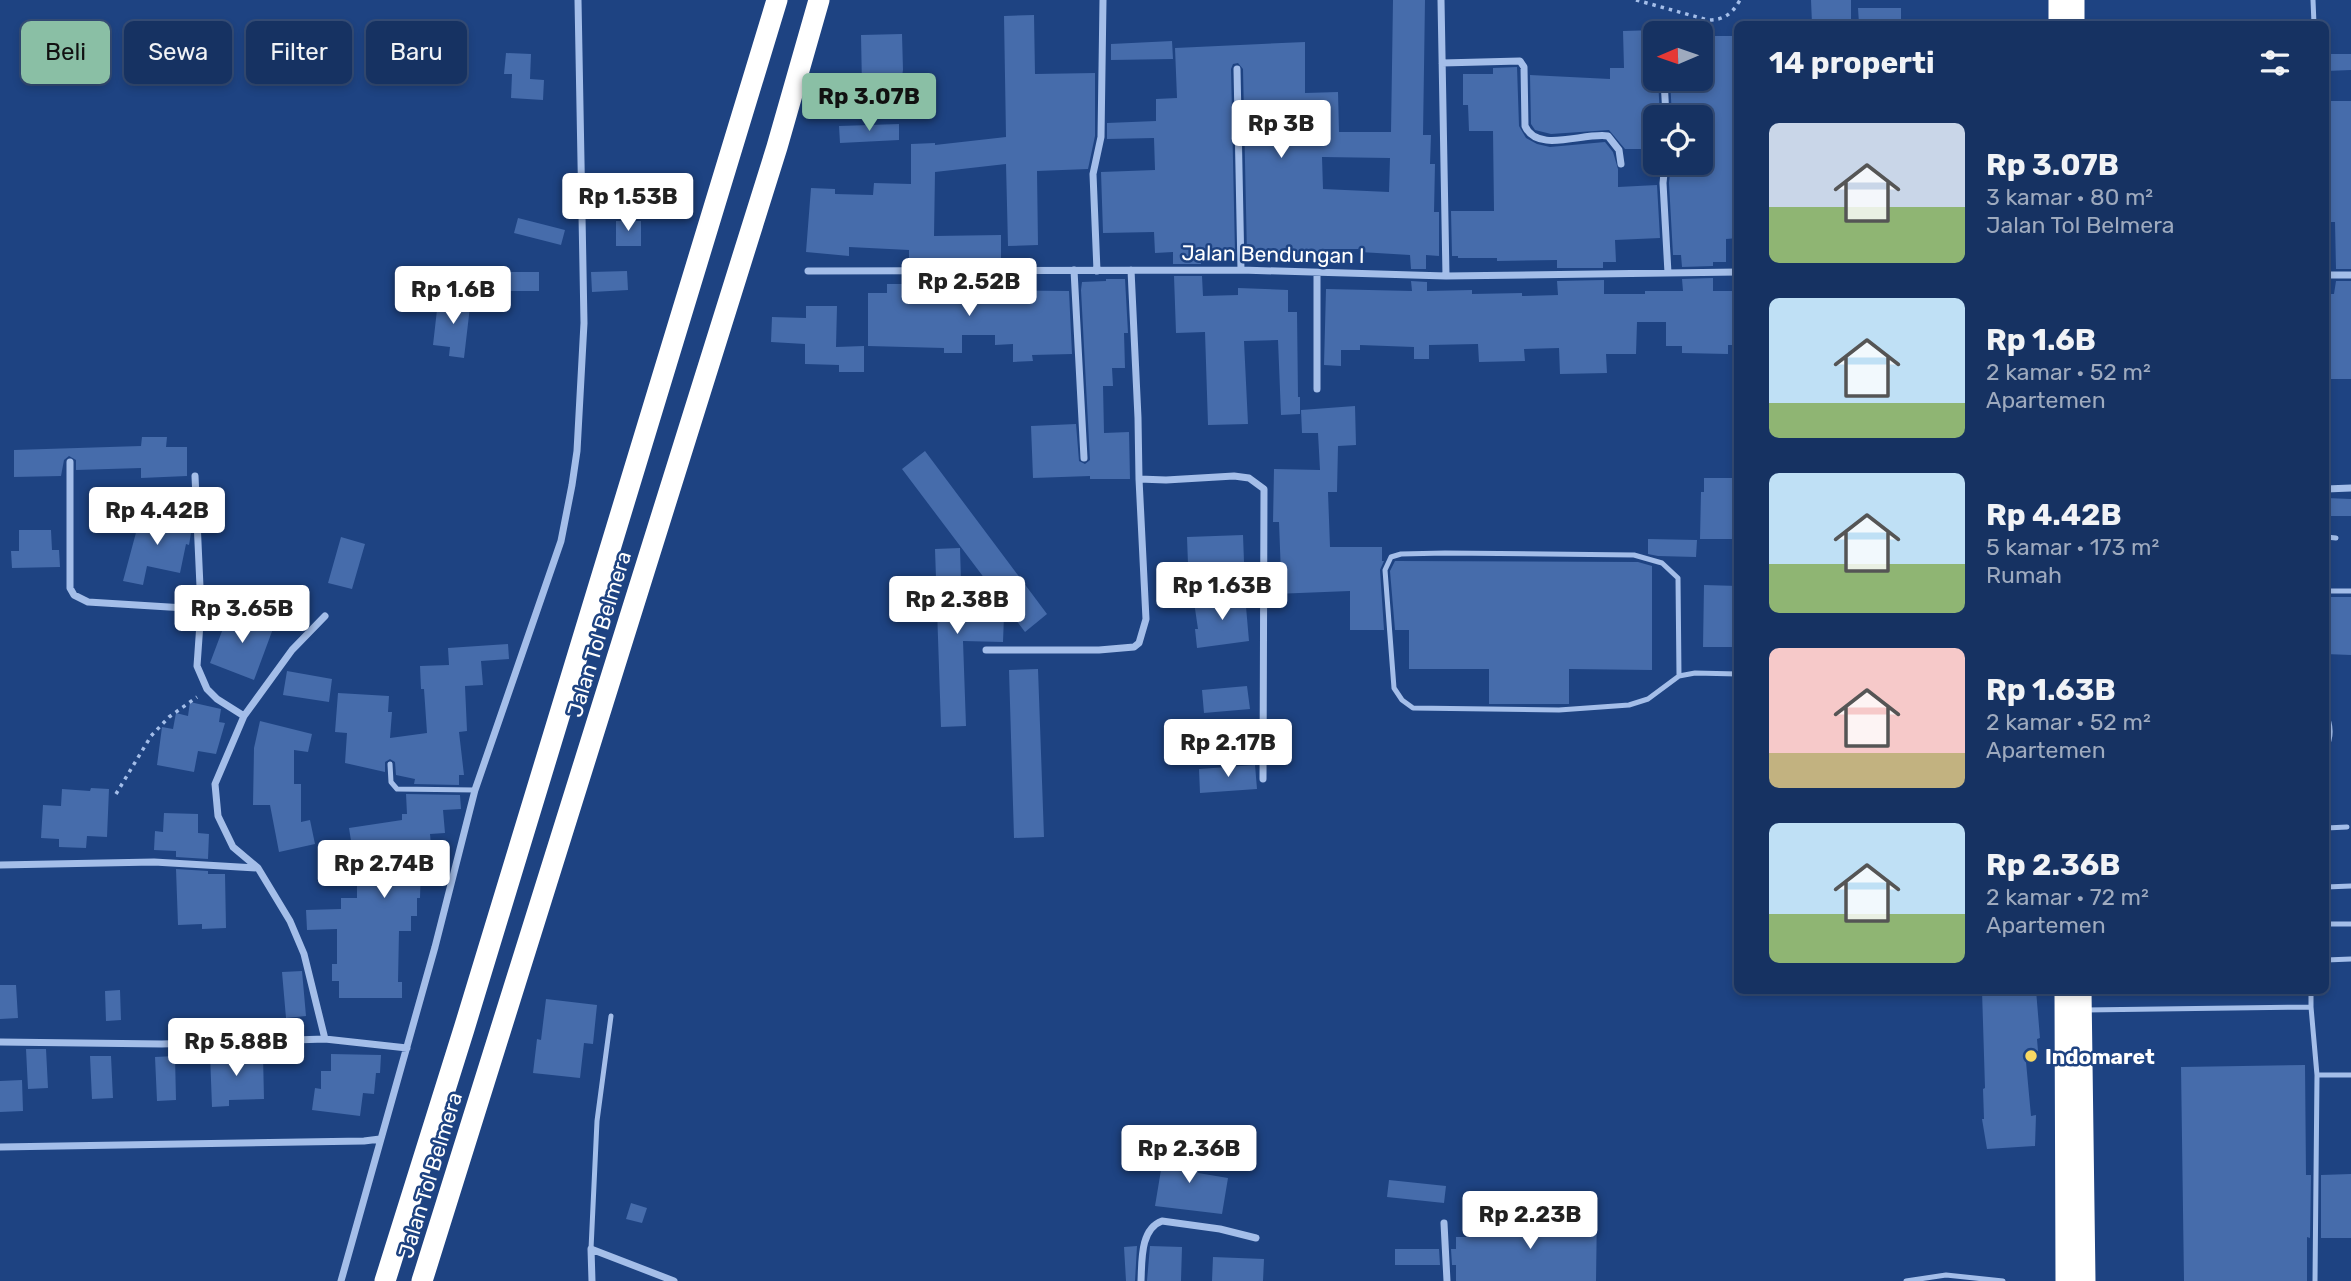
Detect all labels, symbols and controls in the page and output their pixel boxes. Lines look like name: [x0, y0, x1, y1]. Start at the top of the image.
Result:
chip: Beli: [21, 21, 110, 84]
chip: Sewa: [124, 21, 232, 84]
chip: Filter: [246, 21, 352, 84]
chip: Baru: [366, 21, 467, 84]
north arrow: [1643, 21, 1713, 91]
map controls: [1643, 21, 1713, 175]
icon: filters: [2256, 44, 2294, 82]
text: 14 properti: [1769, 45, 1935, 81]
pin: Rp 3.07B: [797, 74, 941, 133]
text: Rp 3.07B: [818, 82, 920, 110]
pin: Rp 3B: [1232, 100, 1330, 160]
button: locate: [1643, 105, 1713, 175]
text: Rp 3B: [1248, 109, 1314, 137]
text: Rp 3.07B: [1986, 147, 2119, 183]
icon: home: [1825, 151, 1909, 235]
pin: Rp 1.53B: [556, 174, 700, 233]
text: Rp 1.53B: [578, 182, 678, 210]
text: 3 kamar · 80 m²: [1986, 183, 2153, 211]
text: Jalan Tol Belmera: [1986, 211, 2174, 239]
street label: Jalan Bendungan I: [1181, 240, 1365, 268]
pin: Rp 2.52B: [897, 258, 1041, 318]
pin: Rp 1.6B: [388, 266, 518, 326]
text: Rp 2.52B: [918, 267, 1020, 295]
text: Rp 1.6B: [411, 275, 495, 303]
text: Rp 1.6B: [1986, 322, 2096, 358]
icon: home: [1825, 326, 1909, 410]
text: 2 kamar · 52 m²: [1986, 358, 2151, 386]
text: Apartemen: [1986, 386, 2106, 414]
pin: Rp 4.42B: [85, 488, 229, 547]
text: Rp 4.42B: [105, 496, 209, 524]
text: Rp 4.42B: [1986, 497, 2122, 533]
icon: home: [1825, 501, 1909, 585]
text: 5 kamar · 173 m²: [1986, 533, 2159, 561]
street label: Jalan Tol Belmera: [562, 548, 636, 720]
text: Rumah: [1986, 561, 2062, 589]
pin: Rp 1.63B: [1150, 562, 1294, 622]
text: Rp 1.63B: [1172, 571, 1272, 599]
pin: Rp 2.38B: [885, 576, 1029, 636]
text: Rp 2.38B: [905, 585, 1009, 613]
pin: Rp 3.65B: [170, 586, 314, 645]
text: Rp 3.65B: [191, 594, 293, 622]
text: Rp 1.63B: [1986, 672, 2116, 708]
icon: home: [1825, 676, 1909, 760]
text: 2 kamar · 52 m²: [1986, 708, 2151, 736]
pin: Rp 2.17B: [1156, 720, 1300, 779]
text: Rp 2.17B: [1180, 728, 1276, 756]
text: Apartemen: [1986, 736, 2106, 764]
pin: Rp 2.74B: [312, 841, 456, 900]
text: Rp 2.36B: [1986, 847, 2121, 883]
text: Rp 2.74B: [334, 849, 434, 877]
icon: home: [1825, 851, 1909, 935]
text: 2 kamar · 72 m²: [1986, 883, 2149, 911]
text: Apartemen: [1986, 911, 2106, 939]
pin: Rp 5.88B: [164, 1018, 308, 1078]
text: Rp 5.88B: [184, 1027, 288, 1055]
place label: Indomaret: [2045, 1044, 2155, 1069]
marker: Indomaret: [2023, 1048, 2039, 1064]
street label: Jalan Tol Belmera: [393, 1089, 467, 1261]
pin: Rp 2.36B: [1117, 1126, 1261, 1185]
text: Rp 2.36B: [1137, 1134, 1241, 1162]
pin: Rp 2.23B: [1458, 1192, 1602, 1251]
text: Rp 2.23B: [1478, 1200, 1582, 1228]

